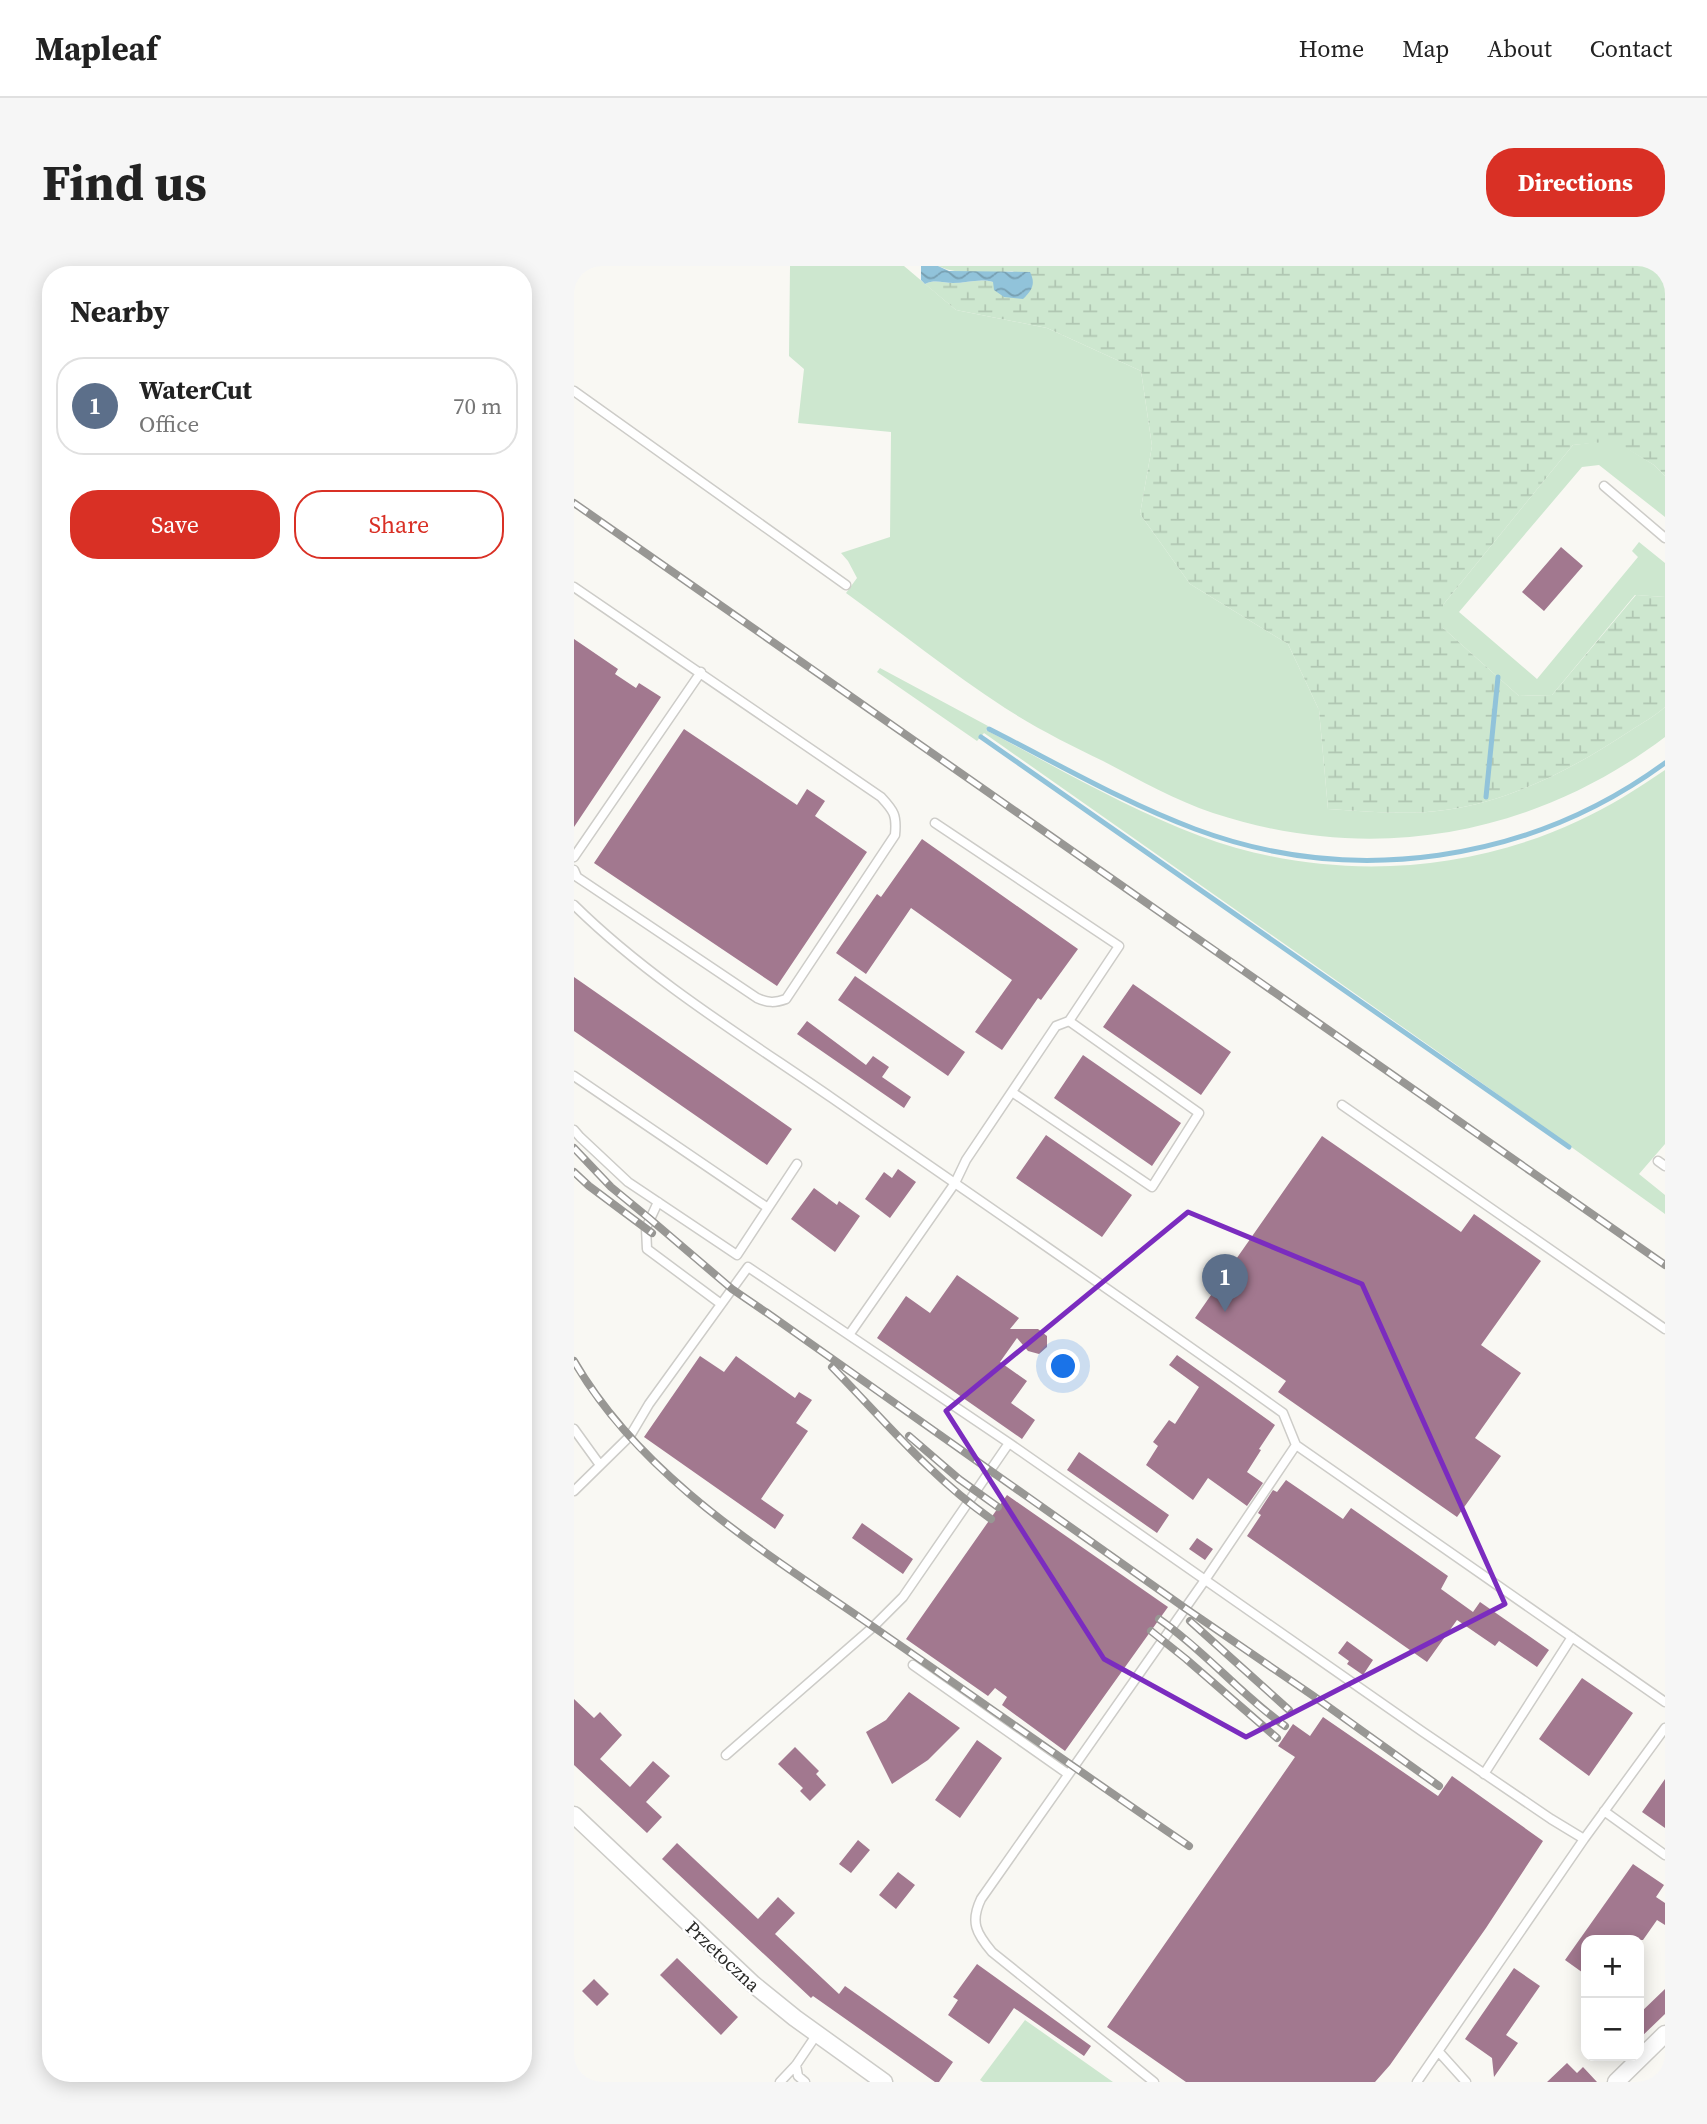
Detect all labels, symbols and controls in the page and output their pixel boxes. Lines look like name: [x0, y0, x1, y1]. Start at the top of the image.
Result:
text: Mapleaf: [35, 26, 158, 71]
text: Home: [1299, 32, 1364, 65]
text: Map: [1402, 32, 1449, 65]
text: About: [1487, 32, 1552, 65]
text: Contact: [1590, 32, 1672, 65]
button: Directions: [1486, 148, 1665, 217]
text: Find us: [42, 149, 207, 216]
text: Nearby: [70, 291, 169, 332]
text: WaterCut: [139, 372, 252, 408]
text: 1: [89, 390, 101, 422]
text: 70 m: [453, 390, 502, 422]
text: Office: [139, 408, 199, 440]
button: Save: [70, 490, 280, 559]
button: Share: [294, 490, 504, 559]
pin: 1: [1202, 1254, 1248, 1312]
your location: [1046, 1349, 1080, 1383]
street label: Przetoczna: [680, 1915, 766, 1997]
map controls: [1581, 1935, 1644, 2061]
button: +: [1581, 1935, 1644, 1998]
button: −: [1581, 1998, 1644, 2061]

